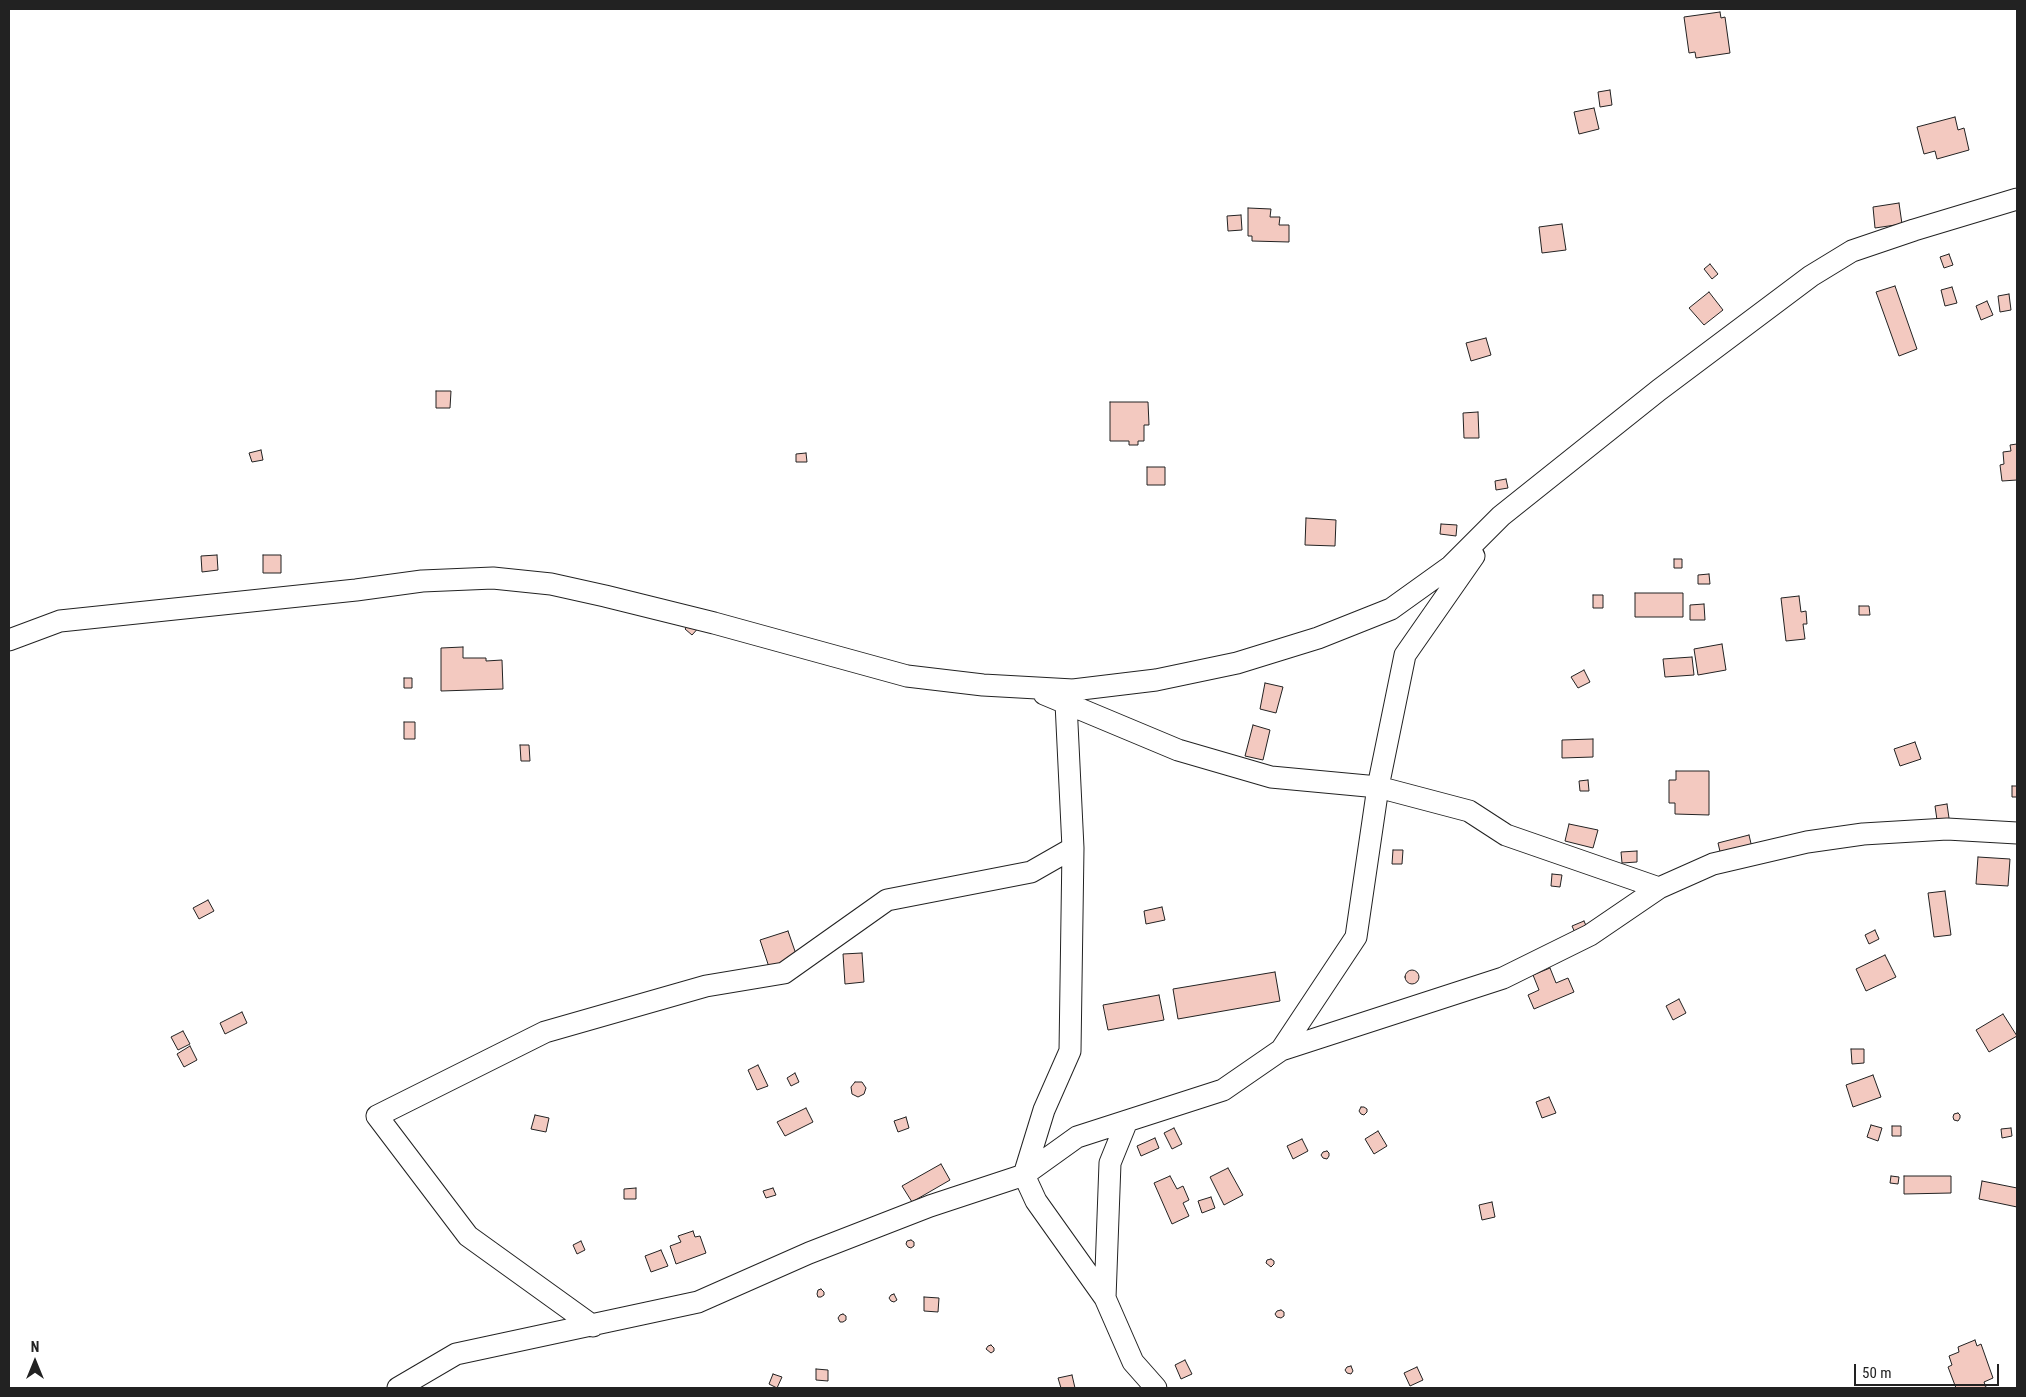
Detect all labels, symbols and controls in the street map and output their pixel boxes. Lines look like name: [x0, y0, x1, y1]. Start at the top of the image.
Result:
north arrow: [10, 1337, 60, 1387]
text: N: [31, 1339, 39, 1355]
scale bar: [1856, 1354, 2001, 1386]
text: 50 m: [1862, 1364, 1892, 1382]

